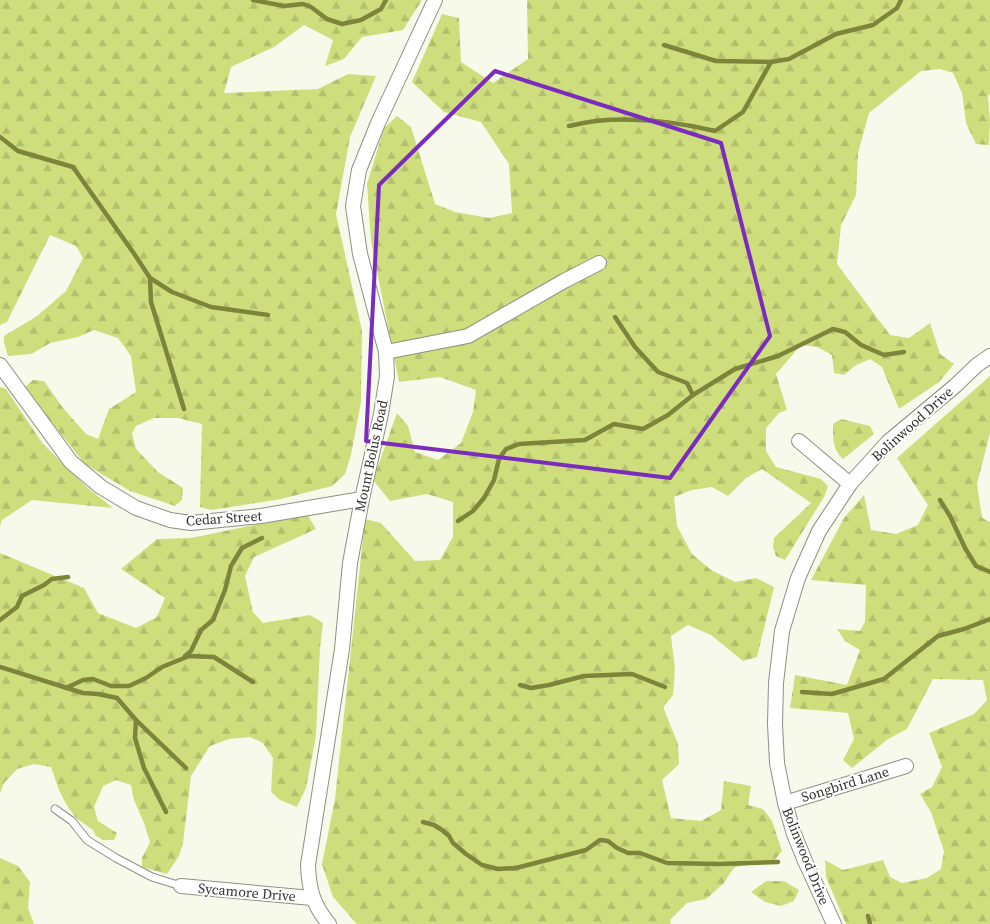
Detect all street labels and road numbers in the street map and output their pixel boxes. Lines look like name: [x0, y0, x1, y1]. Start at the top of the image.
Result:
street label: Bolinwood Drive: [867, 382, 957, 466]
street label: Mount Bolus Road: [349, 398, 393, 514]
street label: Cedar Street: [185, 505, 263, 531]
street label: Songbird Lane: [799, 761, 891, 807]
street label: Bolinwood Drive: [777, 804, 835, 908]
street label: Sycamore Drive: [197, 878, 297, 906]

